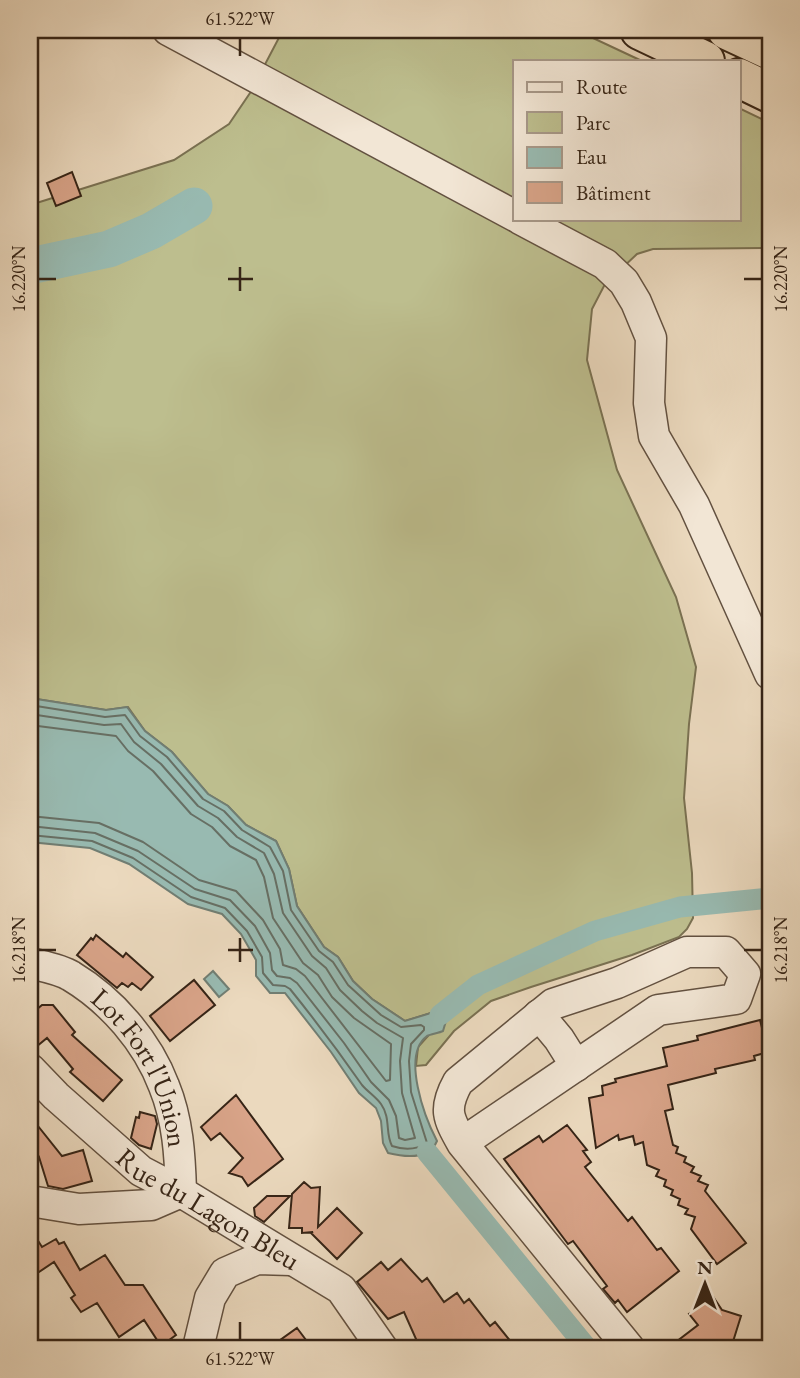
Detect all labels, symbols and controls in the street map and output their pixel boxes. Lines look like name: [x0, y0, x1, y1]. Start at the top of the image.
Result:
text: 61.522°W: [205, 7, 275, 30]
legend: [513, 60, 740, 220]
text: Route: [576, 73, 627, 100]
text: Parc: [576, 109, 610, 136]
text: Eau: [576, 143, 607, 170]
text: Bâtiment: [576, 179, 651, 206]
text: 16.220°N: [7, 245, 30, 312]
text: 16.220°N: [769, 245, 792, 312]
text: 16.218°N: [7, 916, 30, 983]
text: 16.218°N: [769, 916, 792, 983]
street label: Lot Fort l'Union: [84, 980, 196, 1149]
street label: Rue du Lagon Bleu: [109, 1140, 307, 1278]
north arrow: [670, 1248, 740, 1318]
text: N: [697, 1255, 713, 1280]
text: 61.522°W: [205, 1347, 275, 1370]

